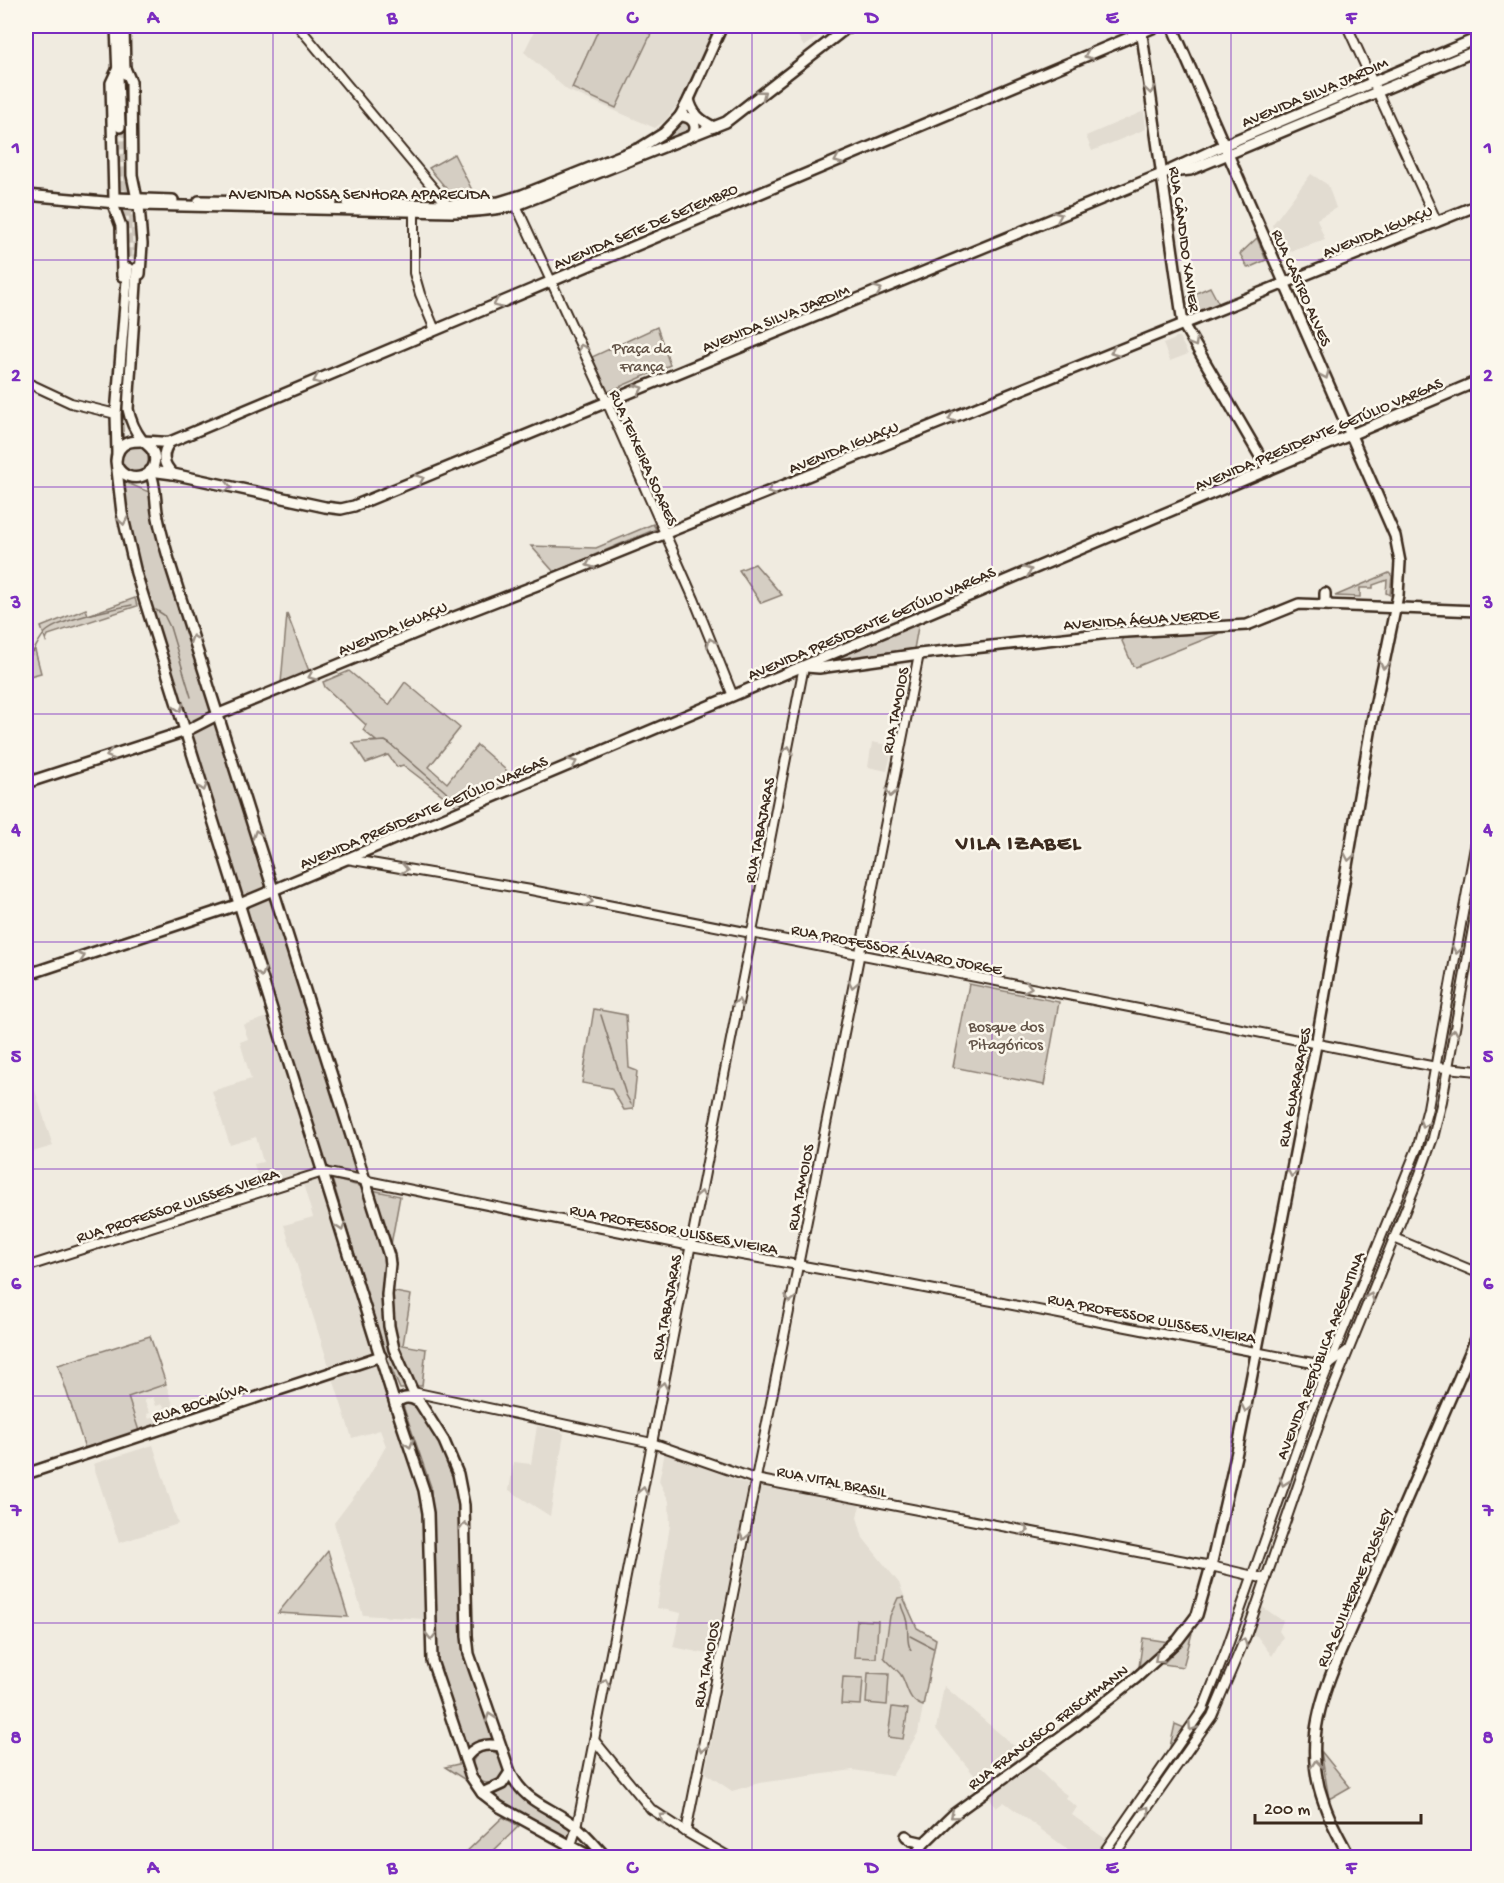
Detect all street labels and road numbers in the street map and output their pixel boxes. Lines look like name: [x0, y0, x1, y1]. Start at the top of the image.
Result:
street label: AVENIDA SILVA JARDIM: [1239, 54, 1392, 134]
street label: RUA CÂNDIDO XAVIER: [1163, 165, 1204, 314]
street label: AVENIDA SETE DE SETEMBRO: [551, 181, 742, 276]
street label: AVENIDA NOSSA SENHORA APARECIDA: [228, 187, 491, 206]
street label: AVENIDA IGUAÇU: [1321, 203, 1436, 264]
street label: RUA CASTRO ALVES: [1266, 227, 1334, 350]
street label: AVENIDA SILVA JARDIM: [700, 282, 854, 358]
street label: AVENIDA PRESIDENTE GETÚLIO VARGAS: [1192, 375, 1447, 497]
street label: RUA TEIXEIRA SOARES: [603, 387, 681, 530]
street label: AVENIDA IGUAÇU: [787, 419, 902, 480]
street label: AVENIDA PRESIDENTE GETÚLIO VARGAS: [745, 564, 1000, 686]
street label: AVENIDA IGUAÇU: [336, 599, 451, 662]
street label: AVENIDA ÁGUA VERDE: [1063, 606, 1221, 636]
street label: RUA TAMOIOS: [880, 665, 915, 756]
street label: AVENIDA PRESIDENTE GETÚLIO VARGAS: [297, 753, 552, 875]
street label: RUA TABAJARAS: [742, 776, 781, 885]
street label: RUA PROFESSOR ÁLVARO JORGE: [789, 921, 1005, 981]
street label: RUA GUARARAPES: [1276, 1026, 1317, 1149]
street label: RUA TAMOIOS: [785, 1142, 820, 1233]
street label: RUA PROFESSOR ULISSES VIEIRA: [74, 1165, 283, 1249]
street label: RUA PROFESSOR ULISSES VIEIRA: [568, 1202, 781, 1261]
street label: AVENIDA REPÚBLICA ARGENTINA: [1274, 1248, 1371, 1463]
street label: RUA TABAJARAS: [649, 1253, 688, 1362]
street label: RUA PROFESSOR ULISSES VIEIRA: [1046, 1291, 1259, 1350]
street label: RUA BOCAIÚVA: [150, 1380, 251, 1429]
street label: RUA VITAL BRASIL: [775, 1463, 889, 1504]
street label: RUA GUILHERME PUGSLEY: [1314, 1506, 1398, 1671]
street label: RUA TAMOIOS: [691, 1619, 726, 1710]
street label: RUA FRANCISCO FRISCHMANN: [965, 1662, 1133, 1795]

